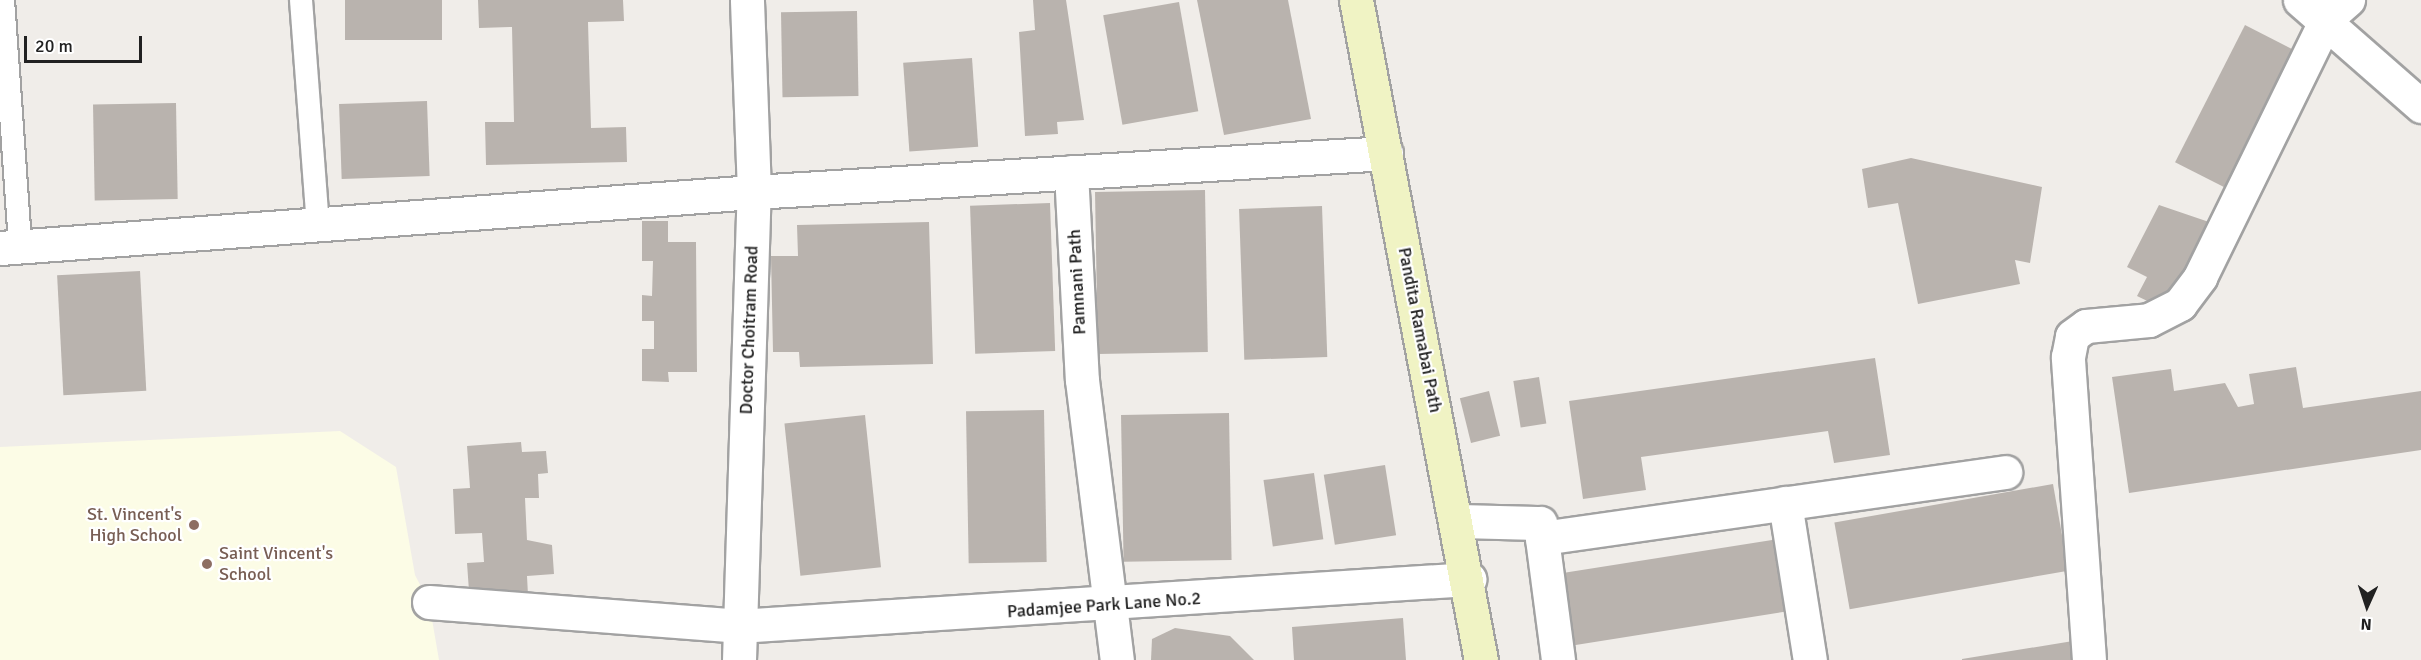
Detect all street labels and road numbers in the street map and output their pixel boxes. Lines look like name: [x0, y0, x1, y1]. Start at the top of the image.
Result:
street label: Pamnani Path: [1063, 229, 1091, 335]
street label: Doctor Choitram Road: [735, 245, 763, 415]
street label: Pandita Ramabai Path: [1393, 245, 1447, 415]
street label: Padamjee Park Lane No.2: [1006, 587, 1202, 623]

